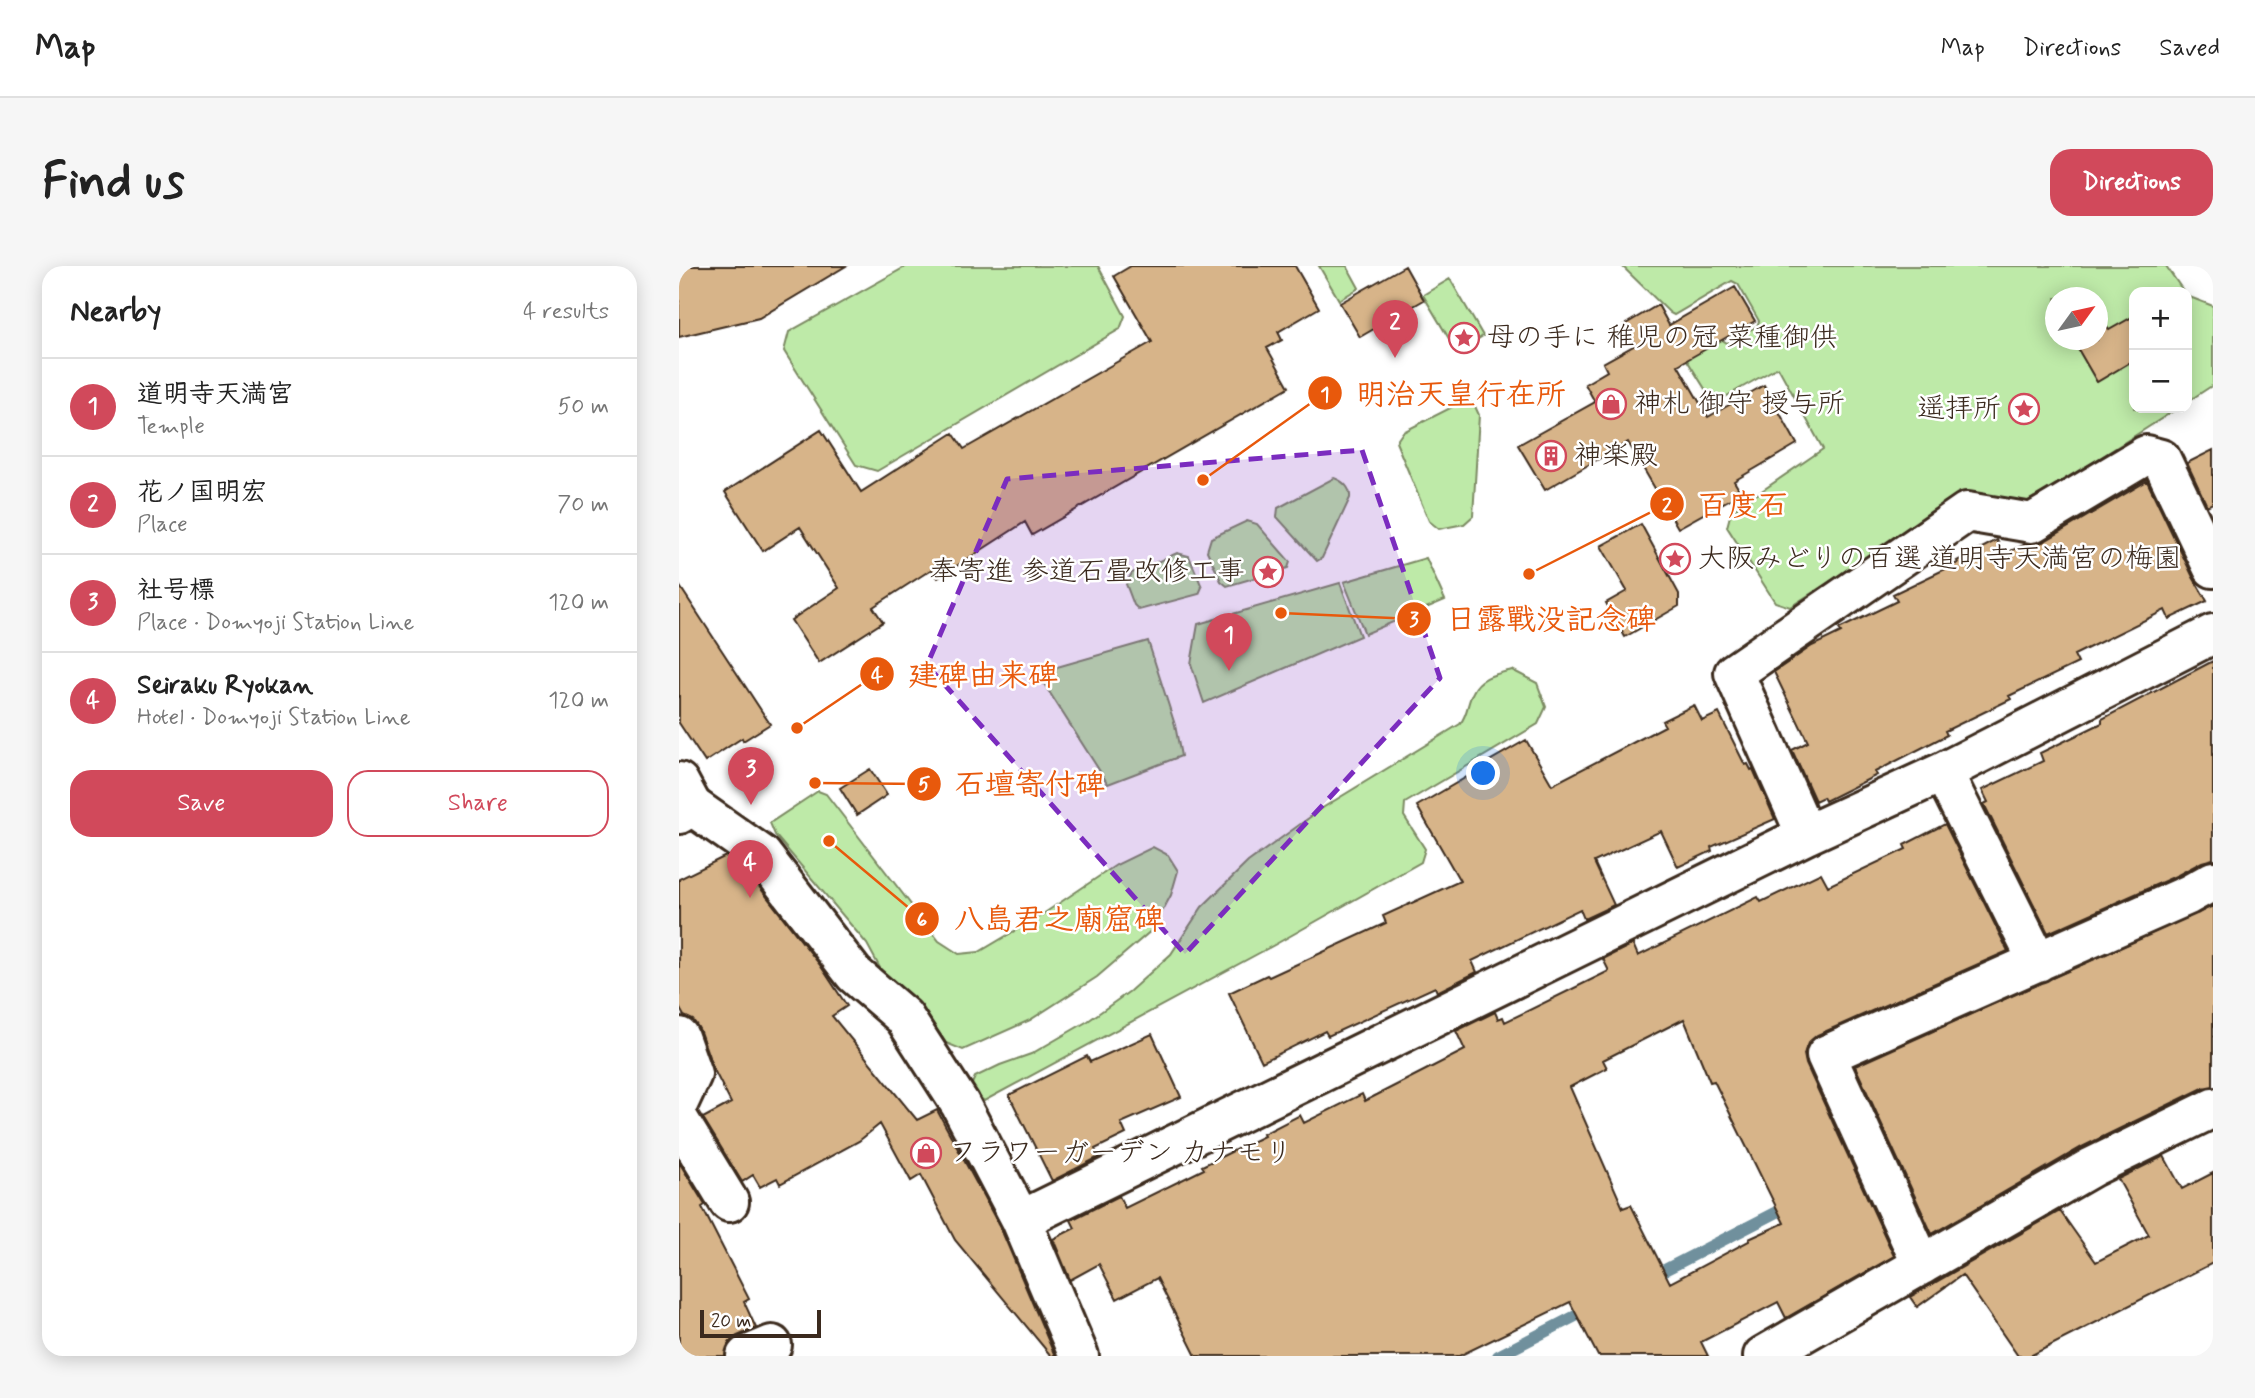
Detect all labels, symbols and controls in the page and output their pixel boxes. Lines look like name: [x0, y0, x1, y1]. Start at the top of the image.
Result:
text: Map: [35, 26, 95, 70]
text: Map: [1941, 33, 1985, 64]
text: Directions: [2023, 33, 2121, 64]
text: Saved: [2159, 33, 2220, 64]
button: Directions: [2050, 149, 2213, 216]
text: Find us: [42, 150, 185, 215]
north arrow: [2045, 287, 2108, 350]
map controls: [2129, 287, 2192, 413]
button: +: [2129, 287, 2192, 350]
text: Nearby: [70, 292, 161, 331]
text: 4 results: [523, 297, 609, 327]
pin: 2: [1372, 300, 1418, 358]
place label: 母の手に 稚児の冠 菜種御供: [1487, 320, 1838, 357]
place icon: 母の手に 稚児の冠 菜種御供: [1447, 321, 1481, 355]
button: −: [2129, 350, 2192, 413]
callout: 明治天皇行在所: [1307, 368, 1580, 419]
text: 明治天皇行在所: [1356, 376, 1566, 415]
text: 道明寺天満宮: [137, 378, 293, 412]
text: 1: [1320, 381, 1330, 409]
place label: 神札 御守 授与所: [1634, 386, 1845, 423]
shop icon: 神札 御守 授与所: [1594, 387, 1628, 421]
place label: 遥拝所: [1917, 391, 2001, 428]
text: 1: [88, 392, 98, 422]
text: 50 m: [558, 392, 609, 422]
place icon: 遥拝所: [2007, 392, 2041, 426]
text: Temple: [137, 412, 205, 442]
place label: 神楽殿: [1574, 438, 1658, 475]
building icon: 神楽殿: [1534, 439, 1568, 473]
text: 花ノ国明宏: [137, 476, 267, 510]
callout: 百度石: [1649, 479, 1802, 530]
text: 百度石: [1698, 487, 1788, 526]
text: 2: [87, 490, 99, 520]
text: 70 m: [557, 490, 609, 520]
text: 2: [1662, 492, 1673, 520]
text: Place: [137, 510, 188, 540]
place label: 大阪みどりの百選 道明寺天満宮の梅園: [1698, 541, 2182, 578]
place icon: 大阪みどりの百選 道明寺天満宮の梅園: [1658, 542, 1692, 576]
place label: 奉寄進 参道石畳改修工事: [929, 554, 1245, 591]
place icon: 奉寄進 参道石畳改修工事: [1251, 555, 1285, 589]
text: 社号標: [137, 574, 215, 608]
text: 3: [88, 588, 98, 618]
text: 120 m: [548, 588, 609, 618]
callout: 日露戰没記念碑: [1397, 593, 1670, 644]
text: 日露戰没記念碑: [1446, 601, 1656, 640]
text: 3: [1409, 606, 1419, 634]
text: Place · Domyoji Station Line: [137, 608, 414, 638]
pin: 1: [1206, 613, 1252, 671]
callout: 建碑由来碑: [859, 649, 1072, 700]
text: 建碑由来碑: [908, 657, 1058, 696]
text: 4: [871, 662, 884, 690]
text: Seiraku Ryokan: [137, 669, 313, 703]
text: 4: [86, 686, 100, 716]
text: 120 m: [548, 686, 609, 716]
text: Hotel · Domyoji Station Line: [137, 703, 411, 733]
pin: 3: [728, 747, 774, 805]
your location: [1466, 756, 1500, 790]
callout: 石壇寄付碑: [906, 758, 1119, 809]
text: 石壇寄付碑: [955, 766, 1105, 805]
button: Save: [70, 770, 333, 837]
button: Share: [347, 770, 609, 837]
text: 5: [918, 771, 931, 799]
pin: 4: [727, 840, 773, 898]
callout: 八島君之廟窟碑: [905, 893, 1178, 944]
text: 八島君之廟窟碑: [954, 901, 1164, 940]
text: 6: [917, 906, 928, 934]
place label: フラワーガーデン カナモリ: [949, 1135, 1293, 1172]
shop icon: フラワーガーデン カナモリ: [909, 1136, 943, 1170]
scale bar: [700, 1307, 821, 1339]
text: 20 m: [711, 1309, 751, 1334]

